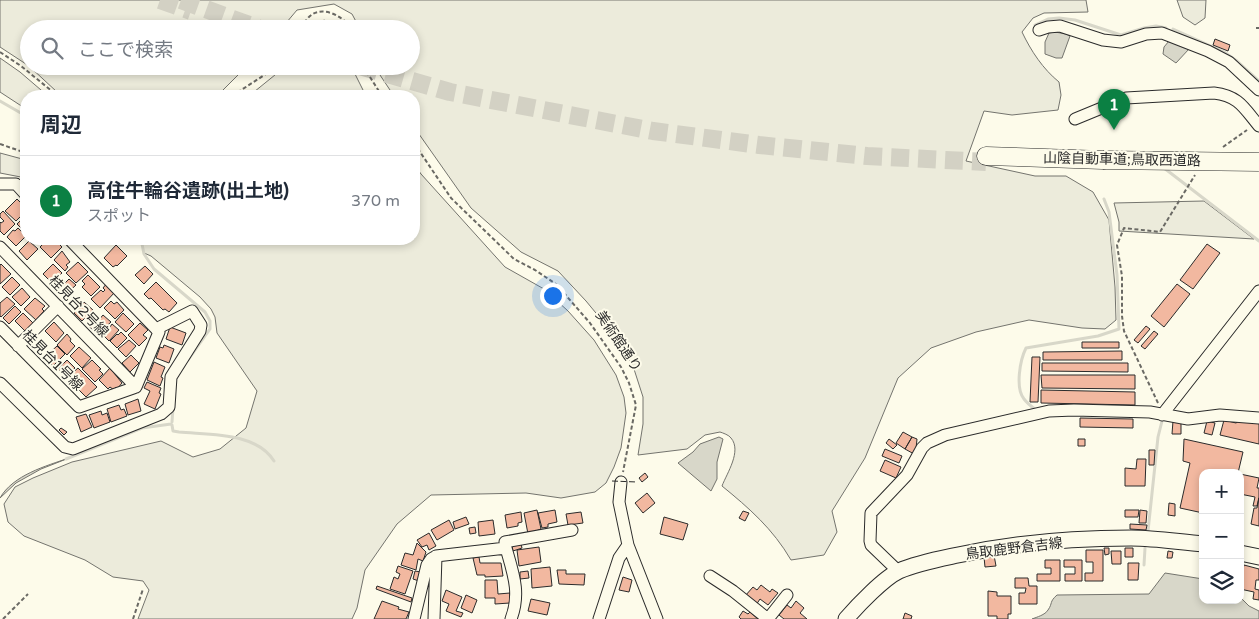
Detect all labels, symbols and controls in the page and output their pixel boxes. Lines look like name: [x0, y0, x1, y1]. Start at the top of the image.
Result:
search box: [20, 20, 420, 75]
icon: search: [38, 34, 66, 62]
text: ここで検索: [78, 39, 173, 61]
pin: 1: [1098, 89, 1130, 130]
text: 周辺: [40, 113, 82, 138]
street label: 山陰自動車道;鳥取西道路: [1043, 150, 1201, 169]
text: 高住牛輪谷遺跡(出土地): [87, 180, 289, 202]
text: 1: [51, 191, 61, 211]
text: 370 m: [351, 191, 400, 211]
text: スポット: [87, 206, 151, 226]
street label: 桂見台2号線: [45, 272, 112, 341]
your location: [540, 283, 566, 309]
street label: 美術館通り: [592, 308, 645, 375]
street label: 桂見台1号線: [19, 326, 87, 394]
map controls: [1199, 469, 1244, 604]
button: +: [1199, 469, 1244, 514]
button: −: [1199, 514, 1244, 559]
street label: 鳥取鹿野倉吉線: [964, 534, 1064, 563]
button: layers: [1199, 559, 1244, 604]

